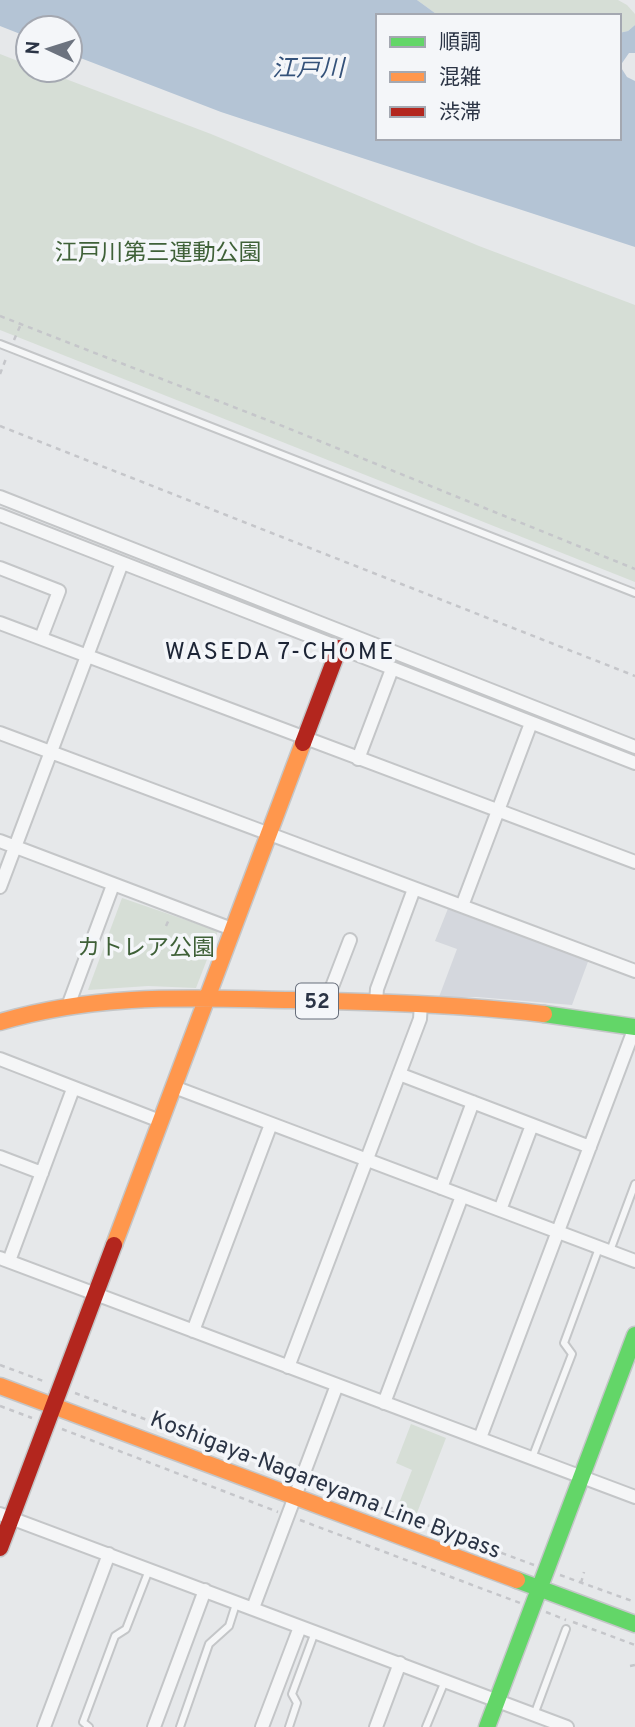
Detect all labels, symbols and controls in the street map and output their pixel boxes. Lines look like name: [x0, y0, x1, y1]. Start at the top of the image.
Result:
north arrow: [14, 14, 84, 84]
legend: [376, 14, 621, 140]
text: 順調: [439, 30, 481, 57]
text: N: [22, 40, 46, 56]
water label: 江戸川: [272, 55, 347, 85]
text: 混雑: [439, 65, 481, 92]
text: 渋滞: [439, 100, 481, 127]
park label: 江戸川第三運動公園: [55, 240, 262, 269]
district label: WASEDA 7-CHOME: [165, 638, 395, 668]
park label: カトレア公園: [77, 935, 215, 964]
road number: 52: [296, 984, 338, 1018]
street label: Koshigaya-Nagareyama Line Bypass: [146, 1406, 505, 1567]

